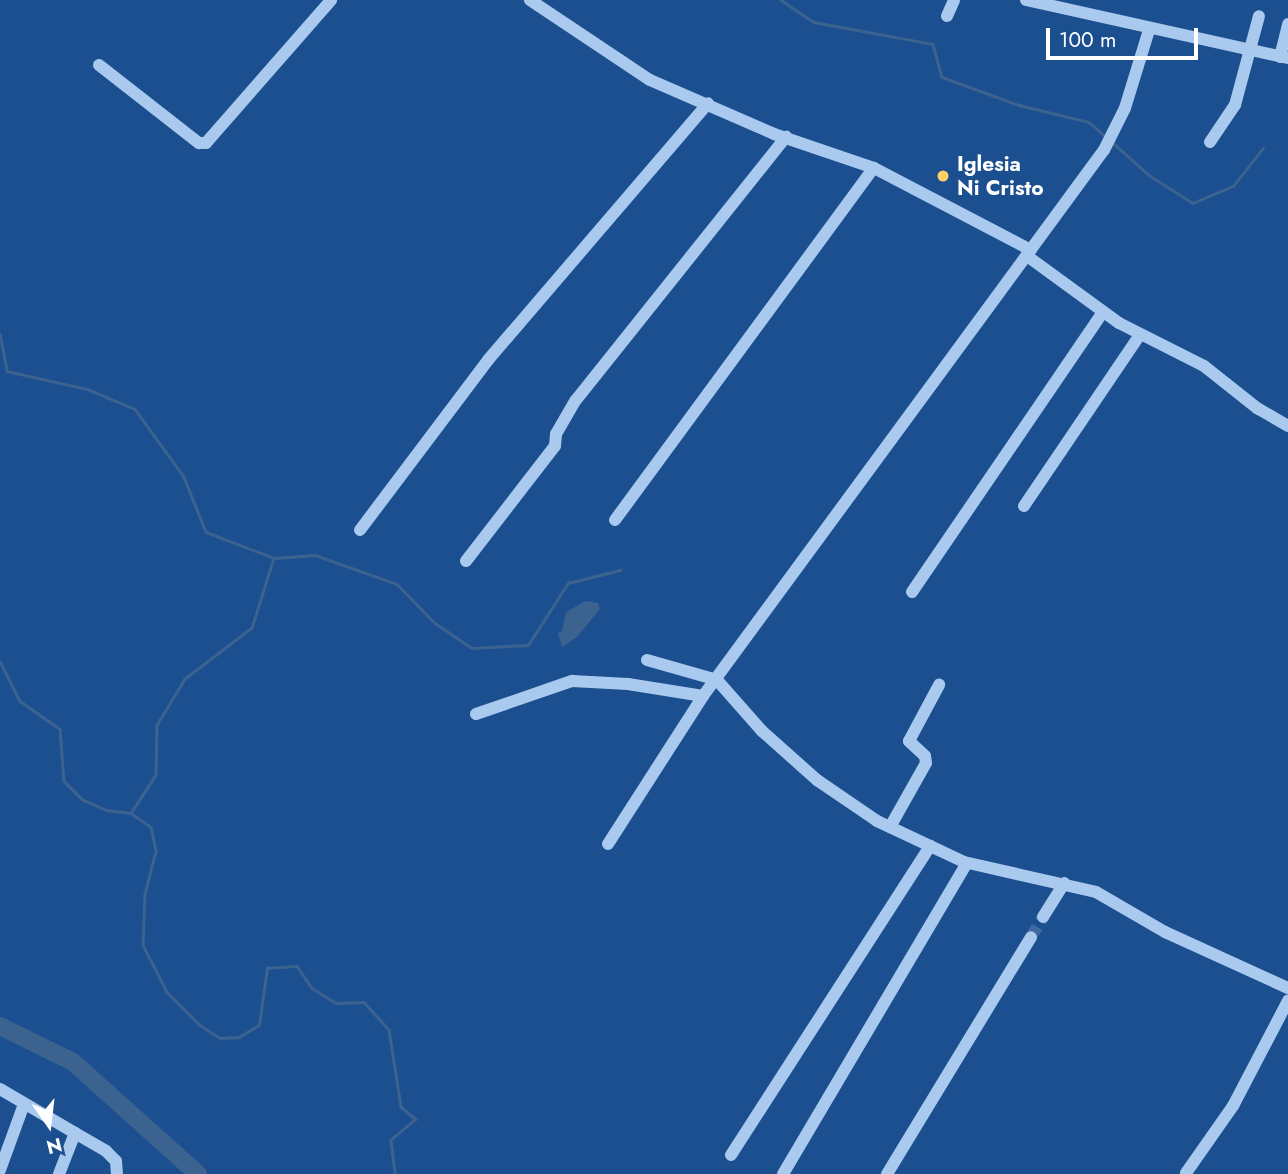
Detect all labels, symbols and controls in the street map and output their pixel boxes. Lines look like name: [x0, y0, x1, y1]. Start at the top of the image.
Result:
scale bar: [1050, 14, 1202, 58]
text: 100 m: [1059, 25, 1116, 55]
place label: Iglesia Ni Cristo: [957, 151, 1044, 201]
marker: Iglesia Ni Cristo: [935, 168, 951, 184]
north arrow: [14, 1090, 84, 1160]
text: N: [44, 1131, 65, 1161]

